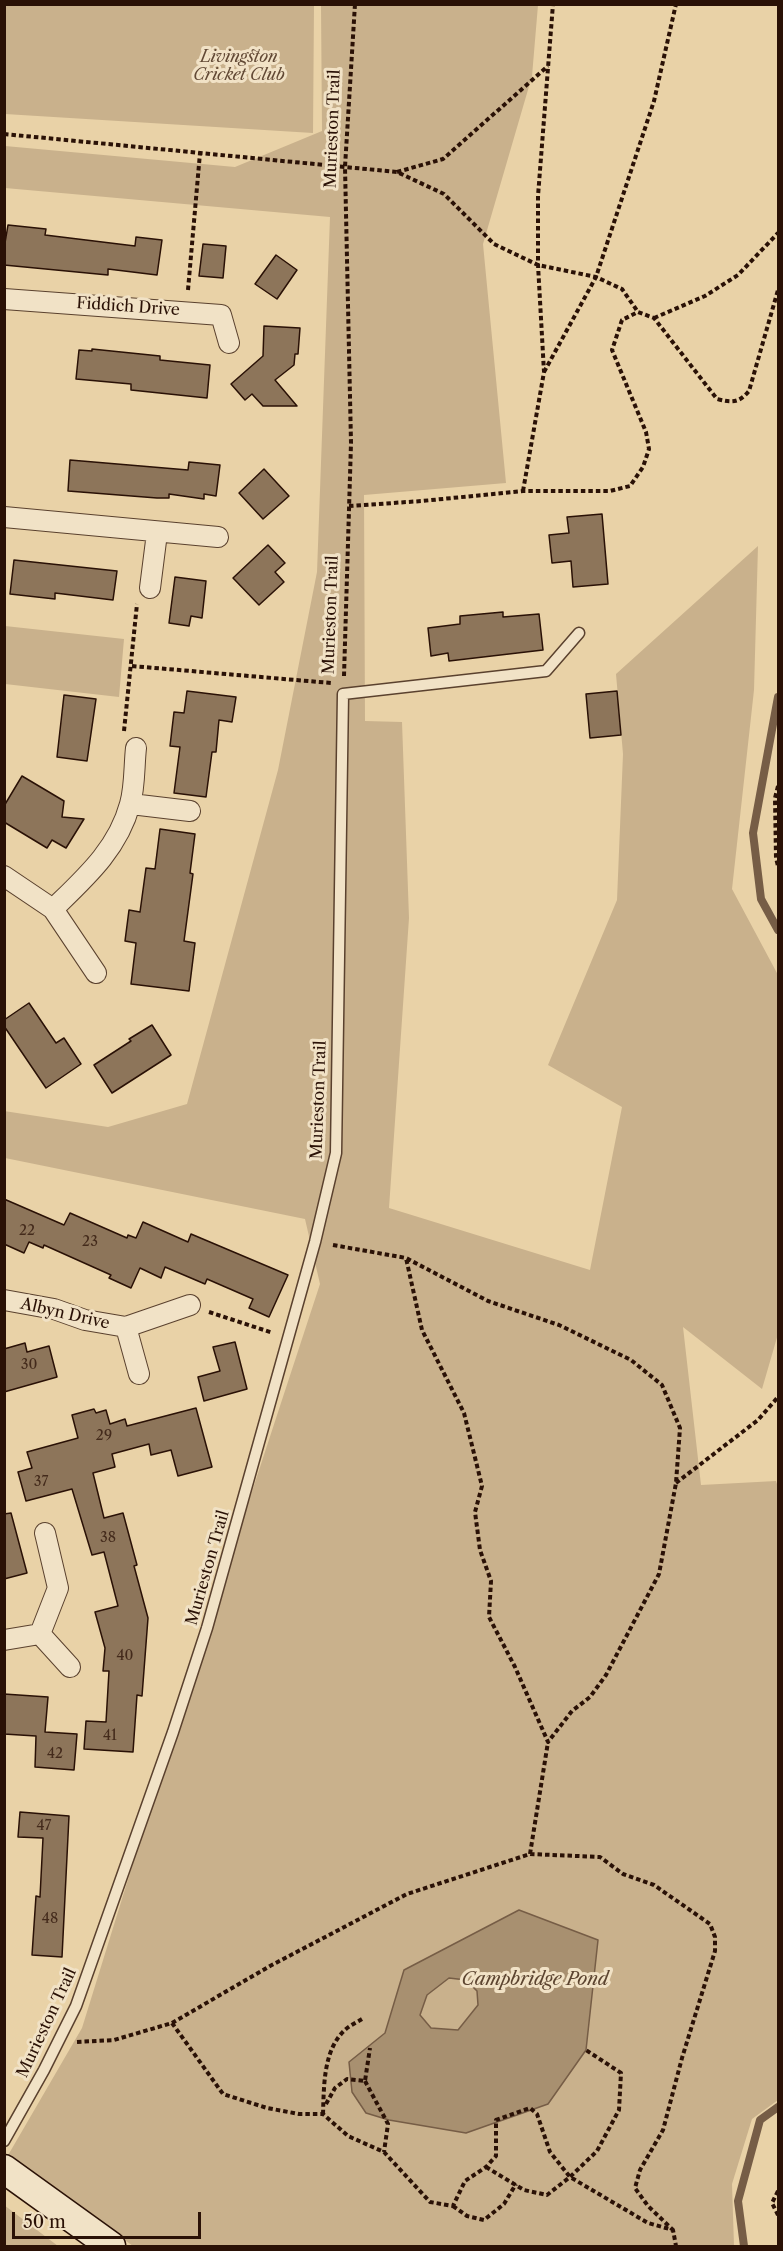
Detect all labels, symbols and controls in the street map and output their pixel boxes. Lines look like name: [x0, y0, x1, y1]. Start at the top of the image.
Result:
park label: Livingston Cricket Club: [193, 47, 285, 85]
street label: Murieston Trail: [321, 69, 345, 189]
street label: Fiddich Drive: [76, 294, 180, 320]
street label: Murieston Trail: [319, 555, 343, 675]
street label: Murieston Trail: [307, 1040, 331, 1160]
house number: 22: [19, 1223, 35, 1239]
house number: 23: [82, 1234, 98, 1250]
street label: Albyn Drive: [19, 1294, 111, 1334]
house number: 30: [21, 1357, 37, 1373]
house number: 29: [96, 1428, 112, 1444]
house number: 37: [34, 1474, 48, 1490]
street label: Murieston Trail: [182, 1508, 234, 1628]
house number: 38: [100, 1530, 116, 1546]
house number: 40: [117, 1648, 133, 1664]
house number: 41: [103, 1728, 117, 1744]
house number: 42: [47, 1746, 63, 1762]
house number: 47: [37, 1818, 51, 1834]
house number: 48: [42, 1911, 58, 1927]
street label: Murieston Trail: [13, 1965, 81, 2081]
water label: Campbridge Pond: [462, 1969, 608, 1991]
scale bar: [15, 2200, 204, 2238]
text: 50 m: [23, 2211, 66, 2233]

